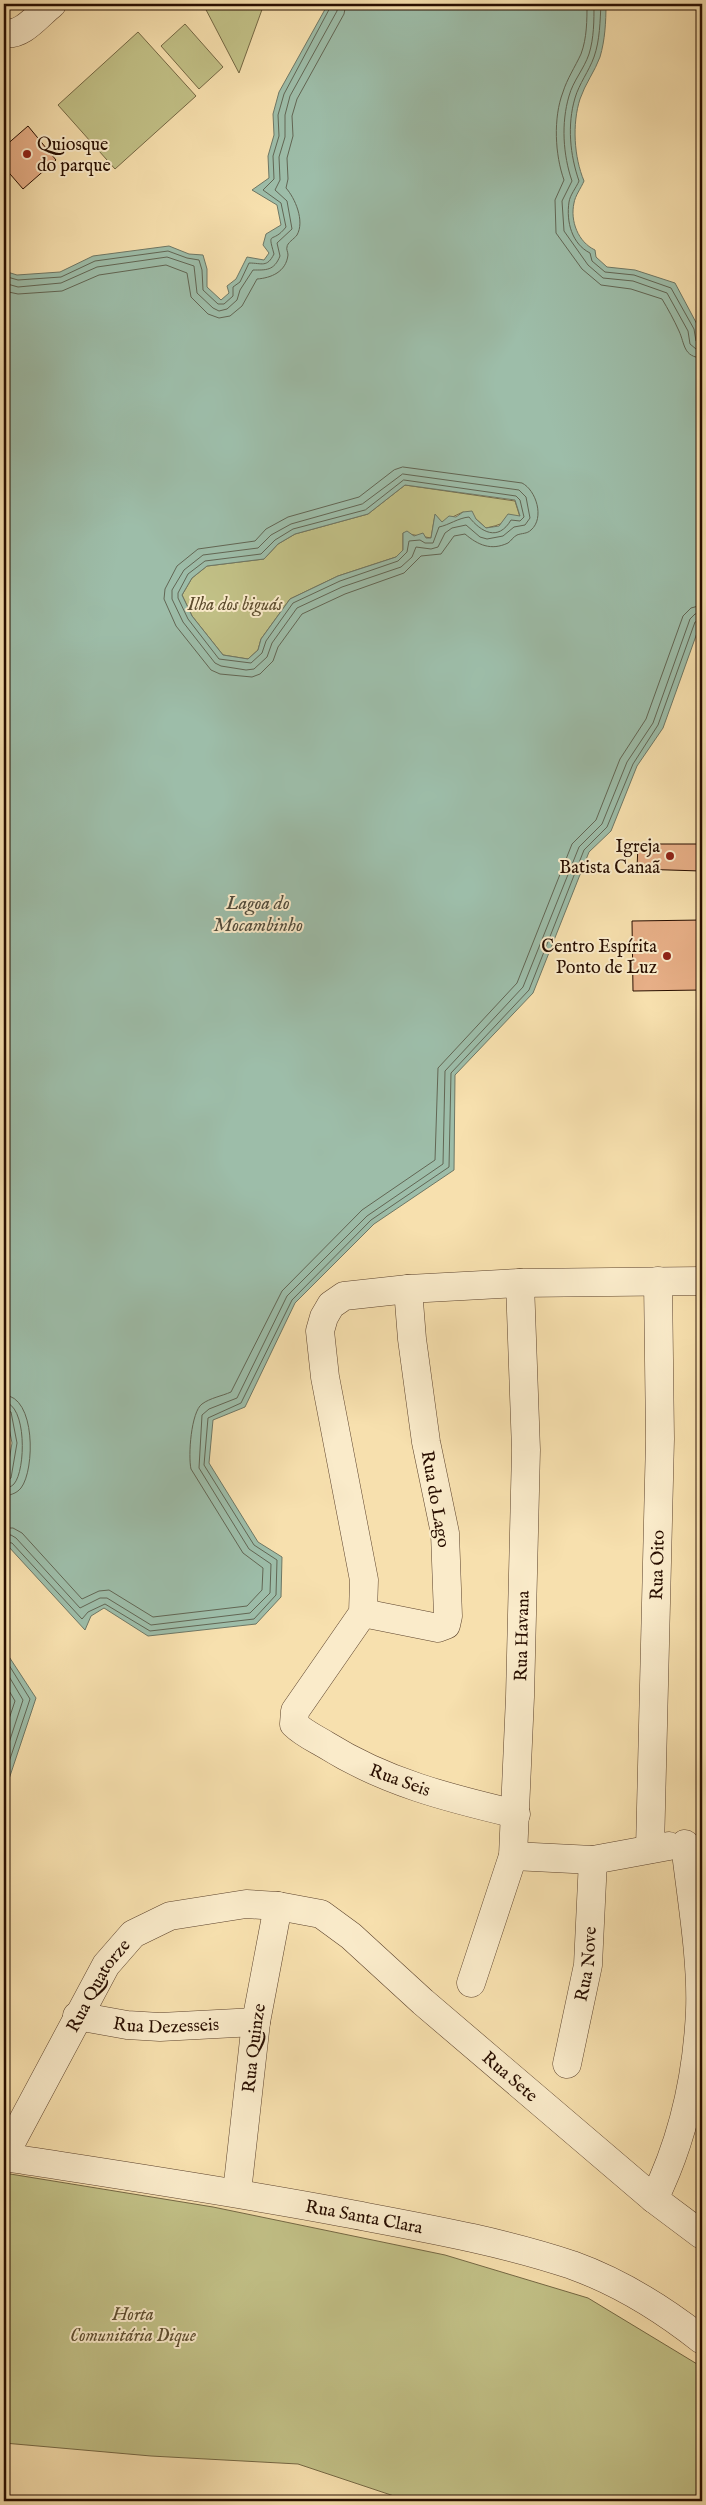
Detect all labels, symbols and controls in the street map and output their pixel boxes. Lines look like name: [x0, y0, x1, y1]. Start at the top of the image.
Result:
place label: Quiosque do parque: [37, 134, 111, 178]
marker: Quiosque do parque: [21, 148, 33, 160]
park label: Ilha dos biguás: [187, 594, 283, 617]
place label: Igreja Batista Canaã: [559, 836, 660, 880]
marker: Igreja Batista Canaã: [664, 850, 676, 862]
water label: Lagoa do Mocambinho: [213, 892, 303, 938]
place label: Centro Espírita Ponto de Luz: [541, 936, 657, 980]
marker: Centro Espírita Ponto de Luz: [661, 950, 673, 962]
street label: Rua do Lago: [415, 1449, 454, 1550]
street label: Rua Oito: [646, 1529, 671, 1601]
street label: Rua Havana: [510, 1590, 536, 1682]
street label: Rua Seis: [366, 1760, 433, 1803]
street label: Rua Nove: [571, 1926, 603, 2004]
street label: Rua Quatorze: [62, 1935, 136, 2037]
street label: Rua Quinze: [238, 2002, 272, 2094]
street label: Rua Dezesseis: [111, 2013, 220, 2040]
street label: Rua Sete: [476, 2047, 542, 2108]
street label: Rua Santa Clara: [303, 2196, 425, 2240]
park label: Horta Comunitária Dique: [70, 2304, 196, 2348]

